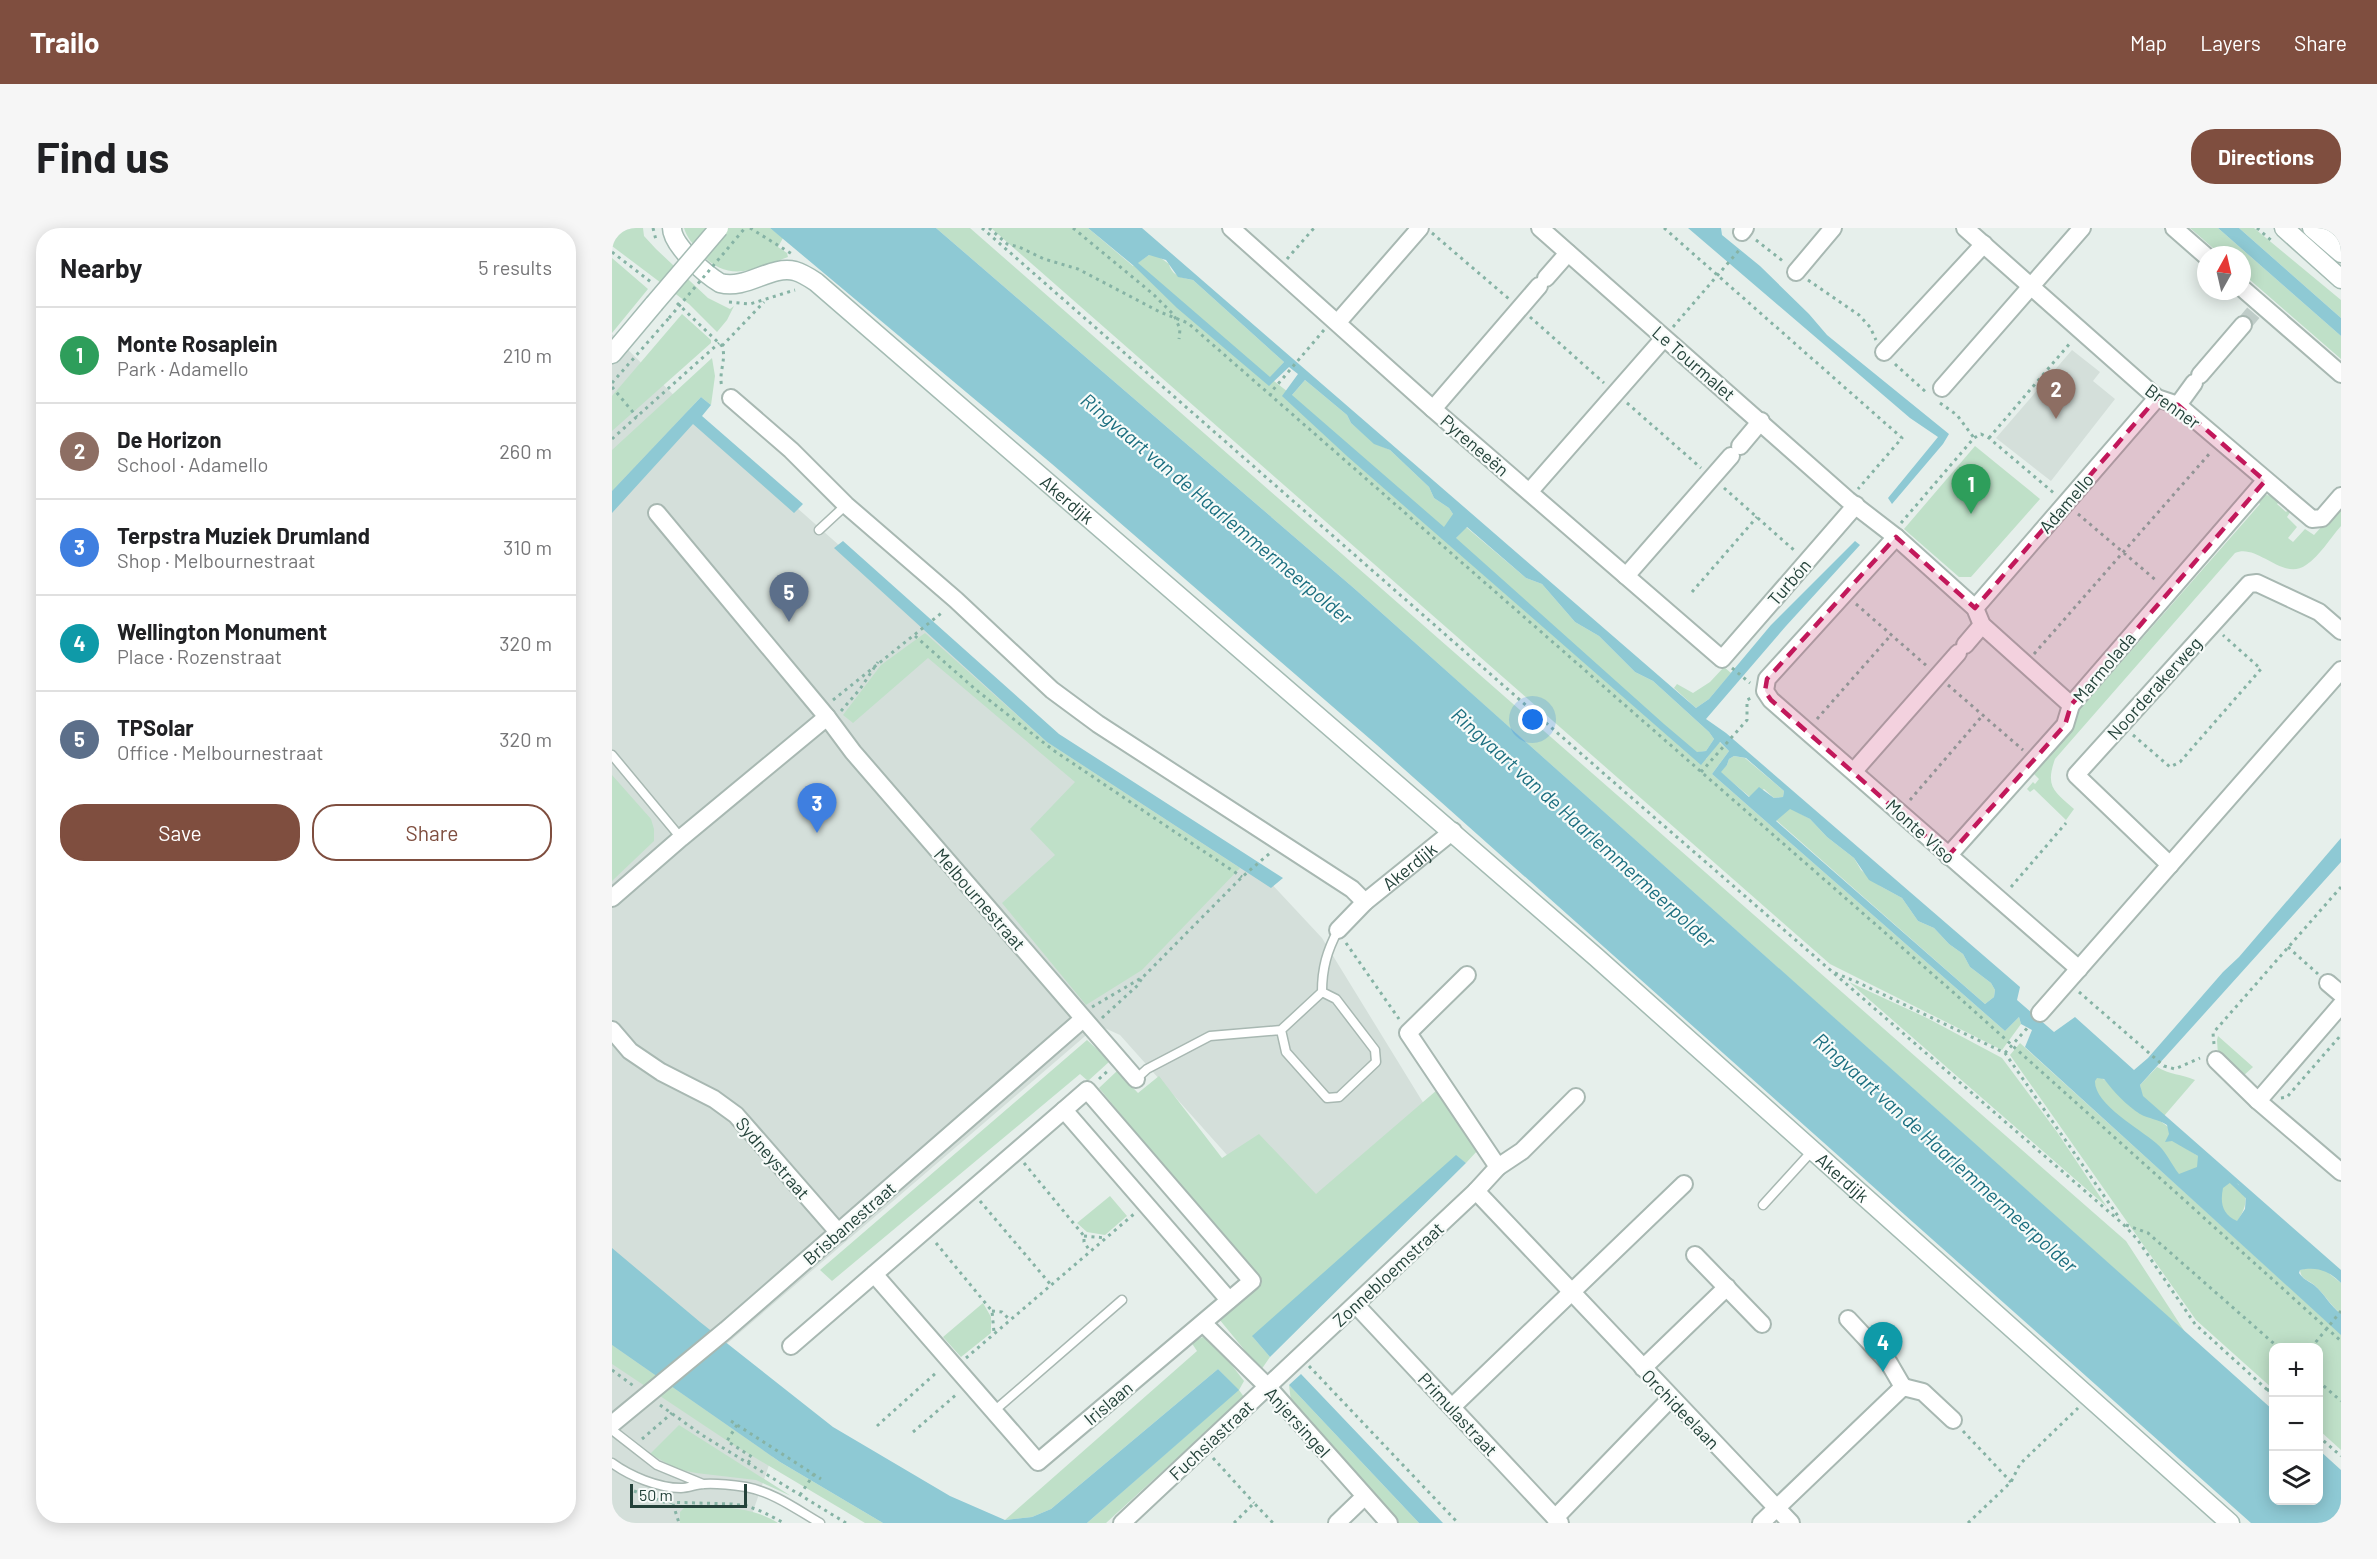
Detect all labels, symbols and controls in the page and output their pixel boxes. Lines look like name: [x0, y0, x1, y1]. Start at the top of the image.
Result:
text: Trailo: [30, 25, 100, 59]
text: Map: [2130, 30, 2167, 55]
text: Layers: [2200, 30, 2261, 55]
text: Share: [2294, 30, 2347, 55]
button: Directions: [2191, 129, 2341, 184]
text: Find us: [36, 131, 169, 181]
north arrow: [2197, 246, 2251, 300]
text: Nearby: [60, 252, 142, 283]
text: 5 results: [478, 255, 552, 279]
street label: Le Tourmalet: [1648, 321, 1740, 405]
text: Monte Rosaplein: [117, 330, 277, 356]
text: 1: [76, 343, 83, 367]
text: 210 m: [503, 343, 552, 367]
text: Park · Adamello: [117, 356, 249, 380]
pin: 2: [2036, 370, 2076, 419]
street label: Brenner: [2141, 379, 2205, 434]
water label: Ringvaart van de Haarlemmermeerpolder: [1076, 387, 1358, 629]
street label: Pyreneeën: [1436, 409, 1514, 481]
text: De Horizon: [117, 426, 222, 452]
text: 2: [74, 439, 85, 463]
text: 260 m: [499, 439, 552, 463]
text: School · Adamello: [117, 452, 269, 476]
pin: 1: [1952, 464, 1990, 514]
street label: Adamello: [2034, 469, 2098, 537]
street label: Akerdijk: [1036, 470, 1098, 529]
text: Terpstra Muziek Drumland: [117, 522, 370, 548]
text: 3: [74, 535, 85, 559]
text: 310 m: [503, 535, 552, 559]
text: Shop · Melbournestraat: [117, 548, 316, 572]
street label: Turbón: [1763, 554, 1815, 610]
pin: 5: [770, 572, 808, 622]
text: Wellington Monument: [117, 618, 327, 644]
street label: Marmolada: [2068, 627, 2140, 707]
text: 4: [73, 631, 86, 655]
text: 320 m: [499, 631, 552, 655]
street label: Noorderakerweg: [2102, 632, 2206, 744]
text: Place · Rozenstraat: [117, 644, 282, 668]
water label: Ringvaart van de Haarlemmermeerpolder: [1447, 702, 1722, 953]
your location: [1518, 705, 1547, 734]
text: TPSolar: [117, 714, 194, 740]
text: 5: [74, 727, 85, 751]
text: 320 m: [499, 727, 552, 751]
text: Office · Melbournestraat: [117, 740, 324, 764]
pin: 3: [798, 784, 836, 833]
street label: Monte Viso: [1882, 794, 1960, 868]
button: Save: [60, 804, 300, 861]
button: Share: [312, 804, 552, 861]
street label: Akerdijk: [1378, 838, 1441, 895]
street label: Melbournestraat: [930, 844, 1030, 954]
water label: Ringvaart van de Haarlemmermeerpolder: [1809, 1027, 2084, 1278]
street label: Sydneystraat: [731, 1112, 815, 1204]
street label: Akerdijk: [1812, 1148, 1874, 1207]
street label: Brisbanestraat: [798, 1177, 900, 1269]
street label: Zonnebloemstraat: [1328, 1217, 1448, 1331]
pin: 4: [1864, 1322, 1902, 1372]
map controls: [2269, 1343, 2323, 1505]
button: +: [2269, 1343, 2323, 1397]
street label: Orchideelaan: [1637, 1364, 1725, 1454]
street label: Primulastraat: [1414, 1368, 1502, 1460]
street label: Irislaan: [1079, 1376, 1137, 1430]
street label: Anjersingel: [1261, 1382, 1335, 1462]
street label: Fuchsiastraat: [1164, 1395, 1258, 1485]
button: −: [2269, 1397, 2323, 1451]
button: layers: [2269, 1451, 2323, 1505]
scale bar: [630, 1481, 747, 1508]
text: 50 m: [639, 1485, 673, 1504]

